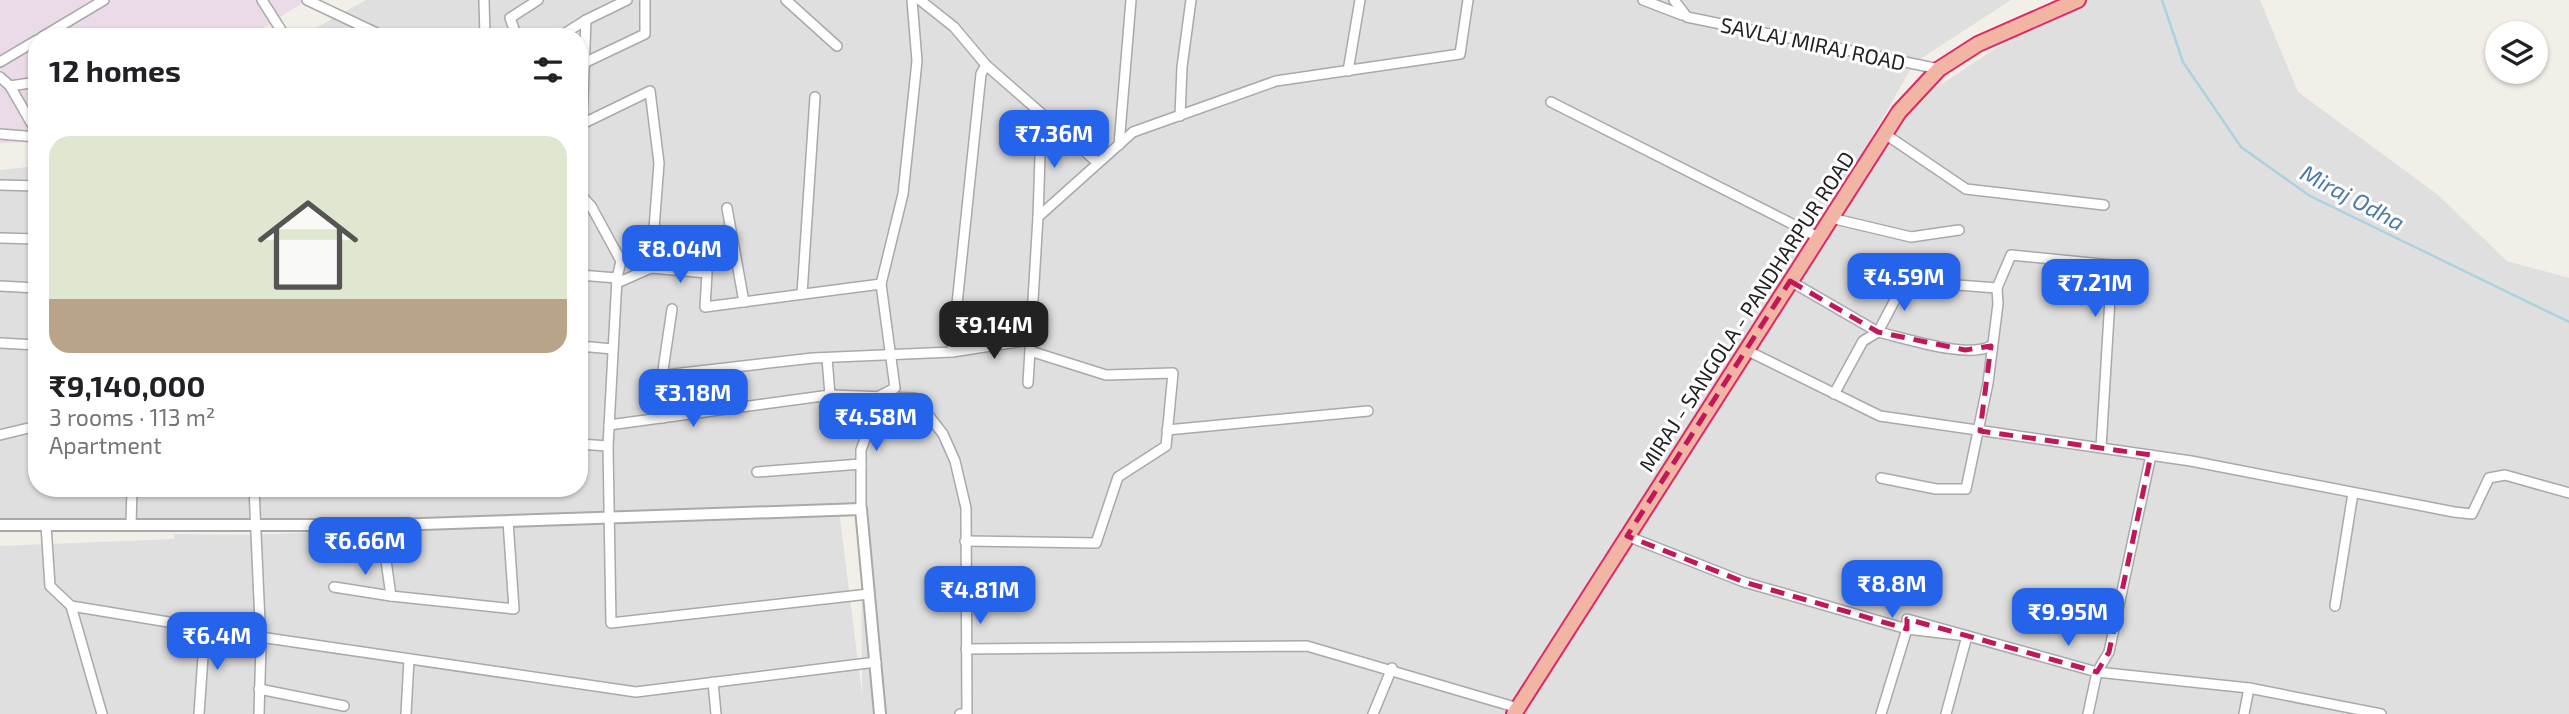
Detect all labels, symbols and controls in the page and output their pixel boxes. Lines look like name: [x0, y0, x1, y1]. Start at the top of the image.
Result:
street label: SAVLAJ MIRAJ ROAD: [1718, 11, 1908, 75]
map controls: [2485, 21, 2548, 84]
button: layers: [2485, 21, 2548, 84]
icon: filters: [529, 51, 567, 89]
text: 12 homes: [49, 52, 181, 88]
pin: ₹7.36M: [997, 110, 1111, 170]
text: ₹7.36M: [1015, 119, 1093, 147]
street label: MIRAJ - SANGOLA - PANDHARPUR ROAD: [1633, 146, 1859, 476]
water label: Miraj Odha: [2296, 158, 2410, 236]
icon: home: [245, 182, 371, 308]
pin: ₹8.04M: [623, 226, 737, 285]
text: ₹8.04M: [638, 234, 722, 262]
pin: ₹4.59M: [1847, 254, 1961, 313]
pin: ₹7.21M: [2038, 260, 2152, 319]
text: ₹4.59M: [1863, 262, 1945, 290]
text: ₹7.21M: [2058, 268, 2132, 296]
pin: ₹9.14M: [937, 302, 1051, 361]
text: ₹9.14M: [955, 310, 1033, 338]
text: ₹9,140,000: [49, 367, 205, 403]
pin: ₹3.18M: [636, 370, 750, 429]
text: ₹3.18M: [655, 378, 731, 406]
pin: ₹4.58M: [819, 393, 933, 453]
text: ₹4.58M: [835, 402, 917, 430]
text: 3 rooms · 113 m²: [49, 403, 215, 431]
text: Apartment: [49, 431, 162, 459]
pin: ₹6.66M: [308, 518, 422, 577]
text: ₹6.66M: [325, 526, 405, 554]
pin: ₹8.8M: [1843, 560, 1941, 620]
pin: ₹4.81M: [923, 566, 1037, 626]
text: ₹8.8M: [1858, 569, 1926, 597]
text: ₹4.81M: [940, 575, 1020, 603]
pin: ₹9.95M: [2011, 588, 2125, 648]
text: ₹9.95M: [2028, 597, 2108, 625]
pin: ₹6.4M: [168, 612, 266, 672]
text: ₹6.4M: [183, 621, 251, 649]

